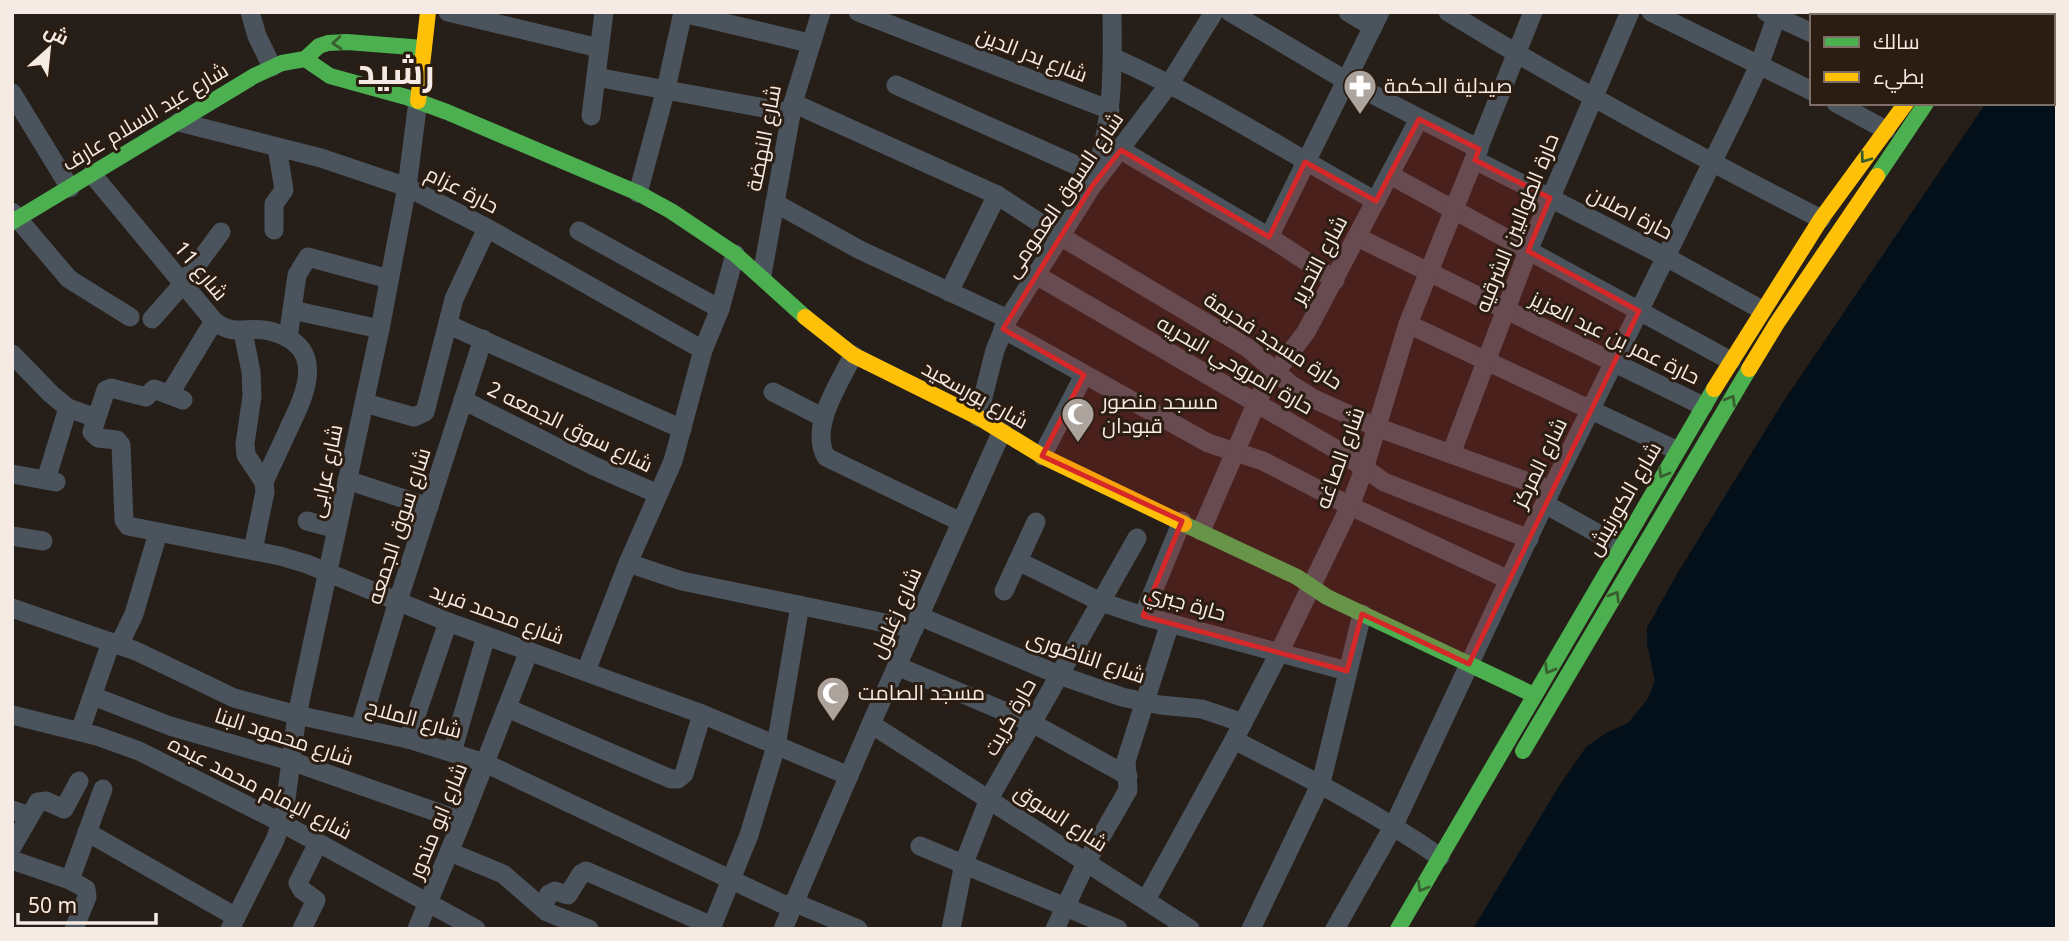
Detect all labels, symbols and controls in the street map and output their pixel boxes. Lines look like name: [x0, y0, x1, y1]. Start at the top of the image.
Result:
north arrow: [14, 14, 84, 84]
legend: [1810, 14, 2055, 105]
text: ش: [40, 17, 73, 51]
street label: شارع بدر الدين: [972, 20, 1092, 89]
text: سالك: [1873, 27, 1920, 55]
one-way arrow: [331, 35, 342, 50]
district label: رشيد: [357, 47, 435, 94]
street label: شارع عبد السلام عارف: [56, 55, 233, 178]
text: بطيء: [1873, 62, 1924, 93]
pharmacy icon: صيدلية الحكمة: [1341, 67, 1379, 116]
place label: صيدلية الحكمة: [1384, 71, 1512, 99]
street label: شارع النهضة: [739, 82, 788, 194]
street label: شارع السوق العمومى: [997, 106, 1130, 283]
street label: حارة الطوالبين الشرقيه: [1467, 129, 1565, 316]
one-way arrow: [1861, 150, 1874, 163]
street label: حارة عزام: [421, 159, 504, 220]
street label: حارة اصلان: [1583, 179, 1678, 245]
street label: شارع التحرير: [1283, 210, 1354, 310]
street label: شارع 11: [168, 234, 235, 307]
street label: حارة عمر بن عبد العزيز: [1525, 283, 1705, 390]
street label: حارة مسجد فحيمة: [1199, 285, 1348, 395]
street label: حارة المروحي البحريه: [1151, 308, 1319, 423]
street label: شارع بورسعيد: [917, 353, 1034, 436]
street label: شارع سوق الجمعه 2: [483, 374, 658, 479]
place label: مسجد منصور قبودان: [1101, 387, 1218, 439]
one-way arrow: [1723, 394, 1736, 407]
mosque icon: مسجد منصور قبودان: [1059, 395, 1097, 444]
street label: شارع الصاغه: [1308, 403, 1371, 513]
street label: شارع المركز: [1505, 413, 1574, 514]
street label: شارع عرابى: [301, 422, 350, 520]
street label: شارع الكورنيش: [1579, 437, 1668, 561]
street label: شارع سوق الجمعه: [360, 444, 437, 608]
one-way arrow: [1658, 465, 1671, 478]
street label: شارع زغلول: [863, 563, 928, 663]
street label: شارع محمد فريد: [426, 576, 568, 651]
street label: حارة جبري: [1140, 577, 1230, 630]
one-way arrow: [1607, 590, 1620, 603]
street label: شارع الناضورى: [1023, 623, 1149, 690]
one-way arrow: [1544, 662, 1557, 675]
street label: حارة كريت: [976, 673, 1042, 760]
mosque icon: مسجد الصامت: [814, 674, 852, 723]
place label: مسجد الصامت: [858, 678, 985, 706]
street label: شارع الملاح: [363, 692, 465, 745]
street label: شارع محمود البنا: [211, 700, 357, 773]
street label: شارع الإمام محمد عبده: [163, 729, 357, 846]
street label: شارع ابو مندور: [401, 758, 474, 884]
street label: شارع السوق: [1009, 777, 1114, 859]
one-way arrow: [1417, 880, 1430, 893]
scale bar: [18, 881, 156, 925]
text: 50 m: [28, 891, 77, 919]

